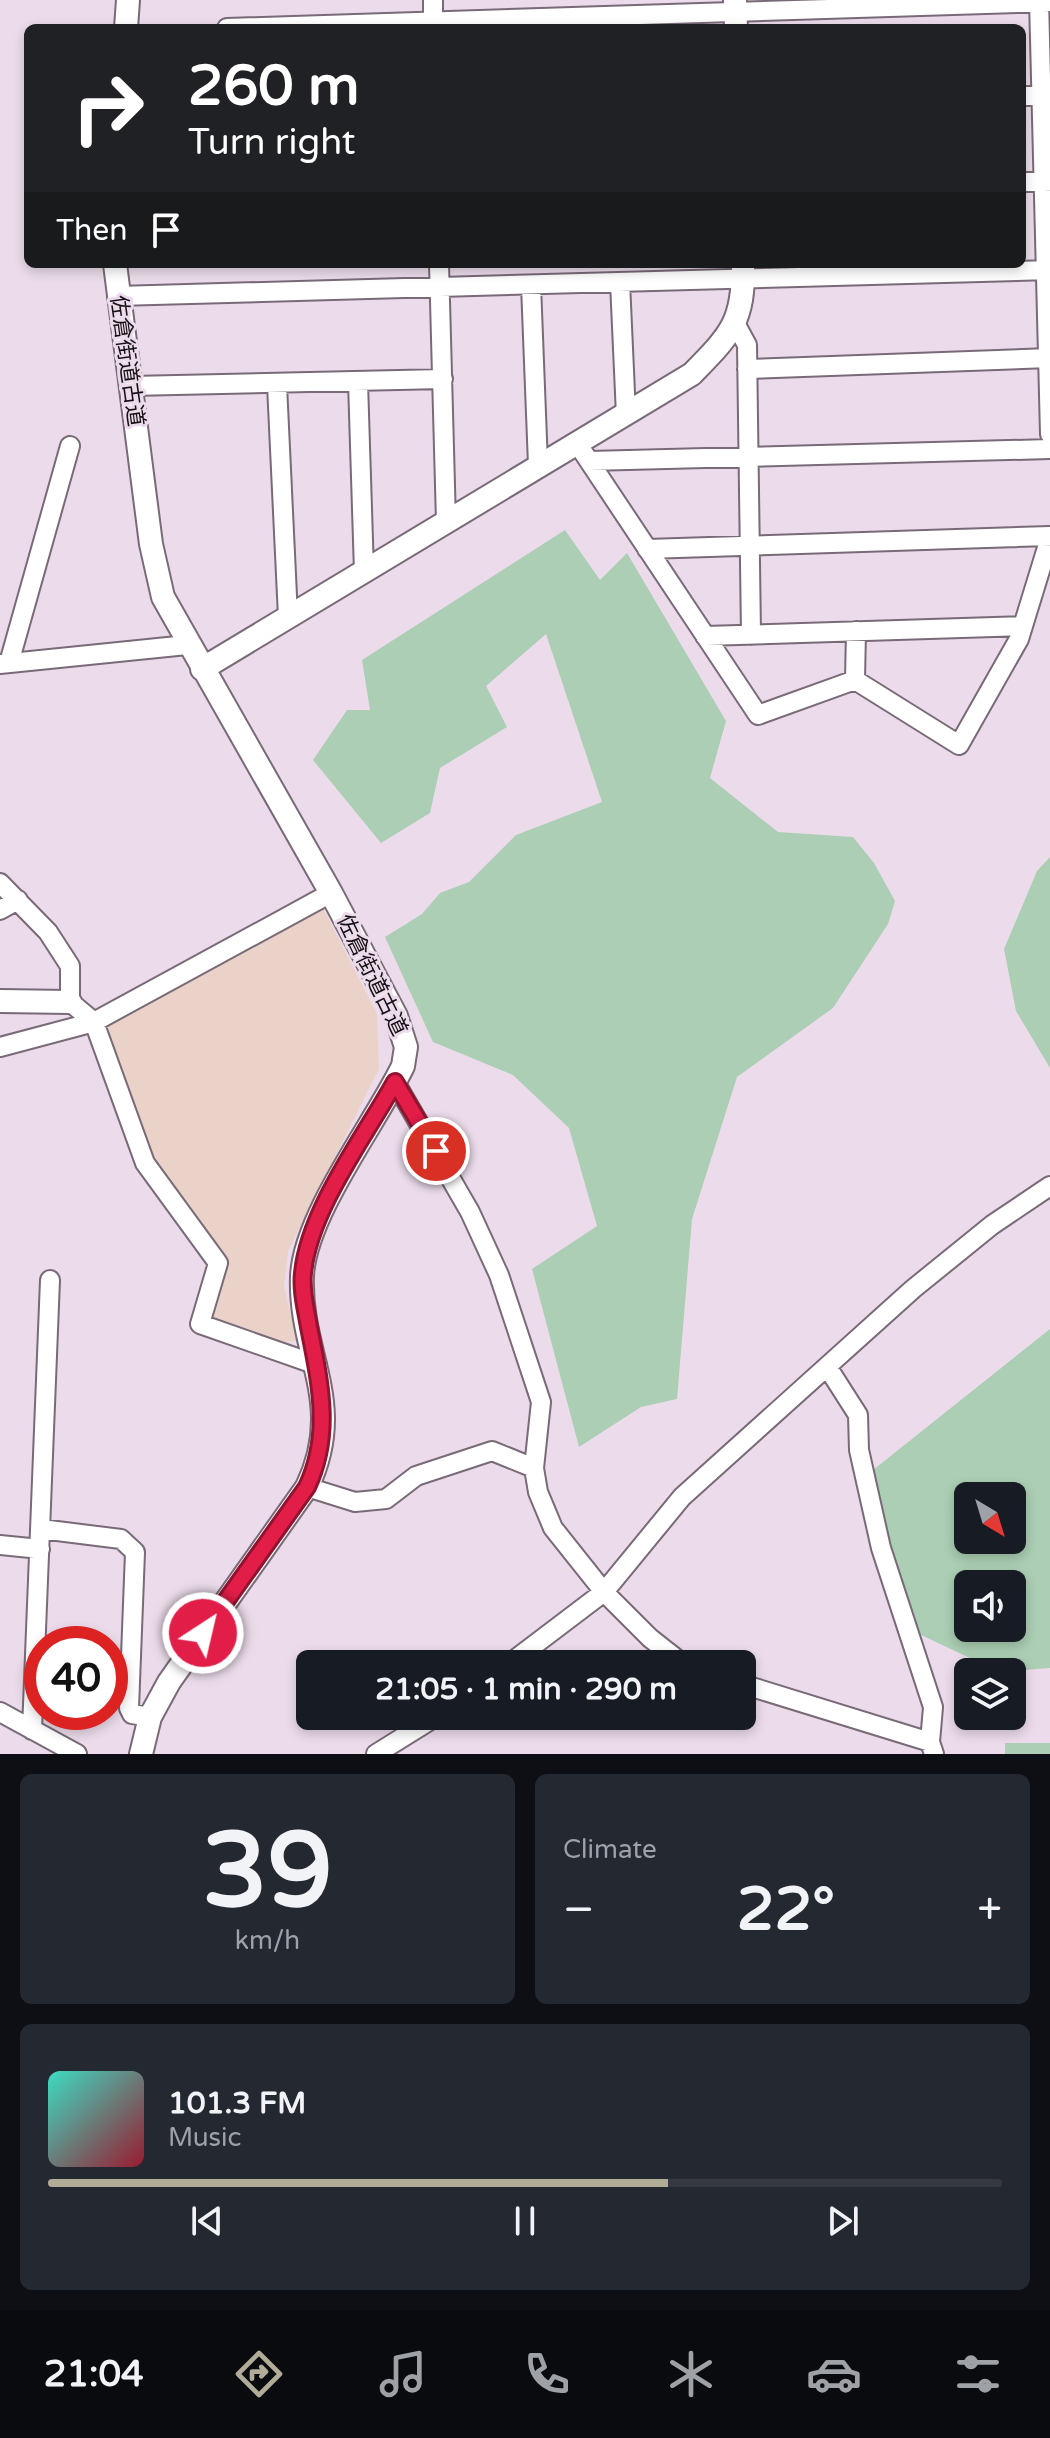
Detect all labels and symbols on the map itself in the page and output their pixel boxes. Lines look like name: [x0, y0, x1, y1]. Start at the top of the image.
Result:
street label: 佐倉街道古道: [105, 294, 149, 428]
street label: 佐倉街道古道: [331, 910, 413, 1040]
pin: [402, 1117, 470, 1185]
north arrow: [954, 1482, 1026, 1554]
position arrow: [161, 1591, 245, 1675]
speed limit sign: 40: [24, 1626, 128, 1730]

